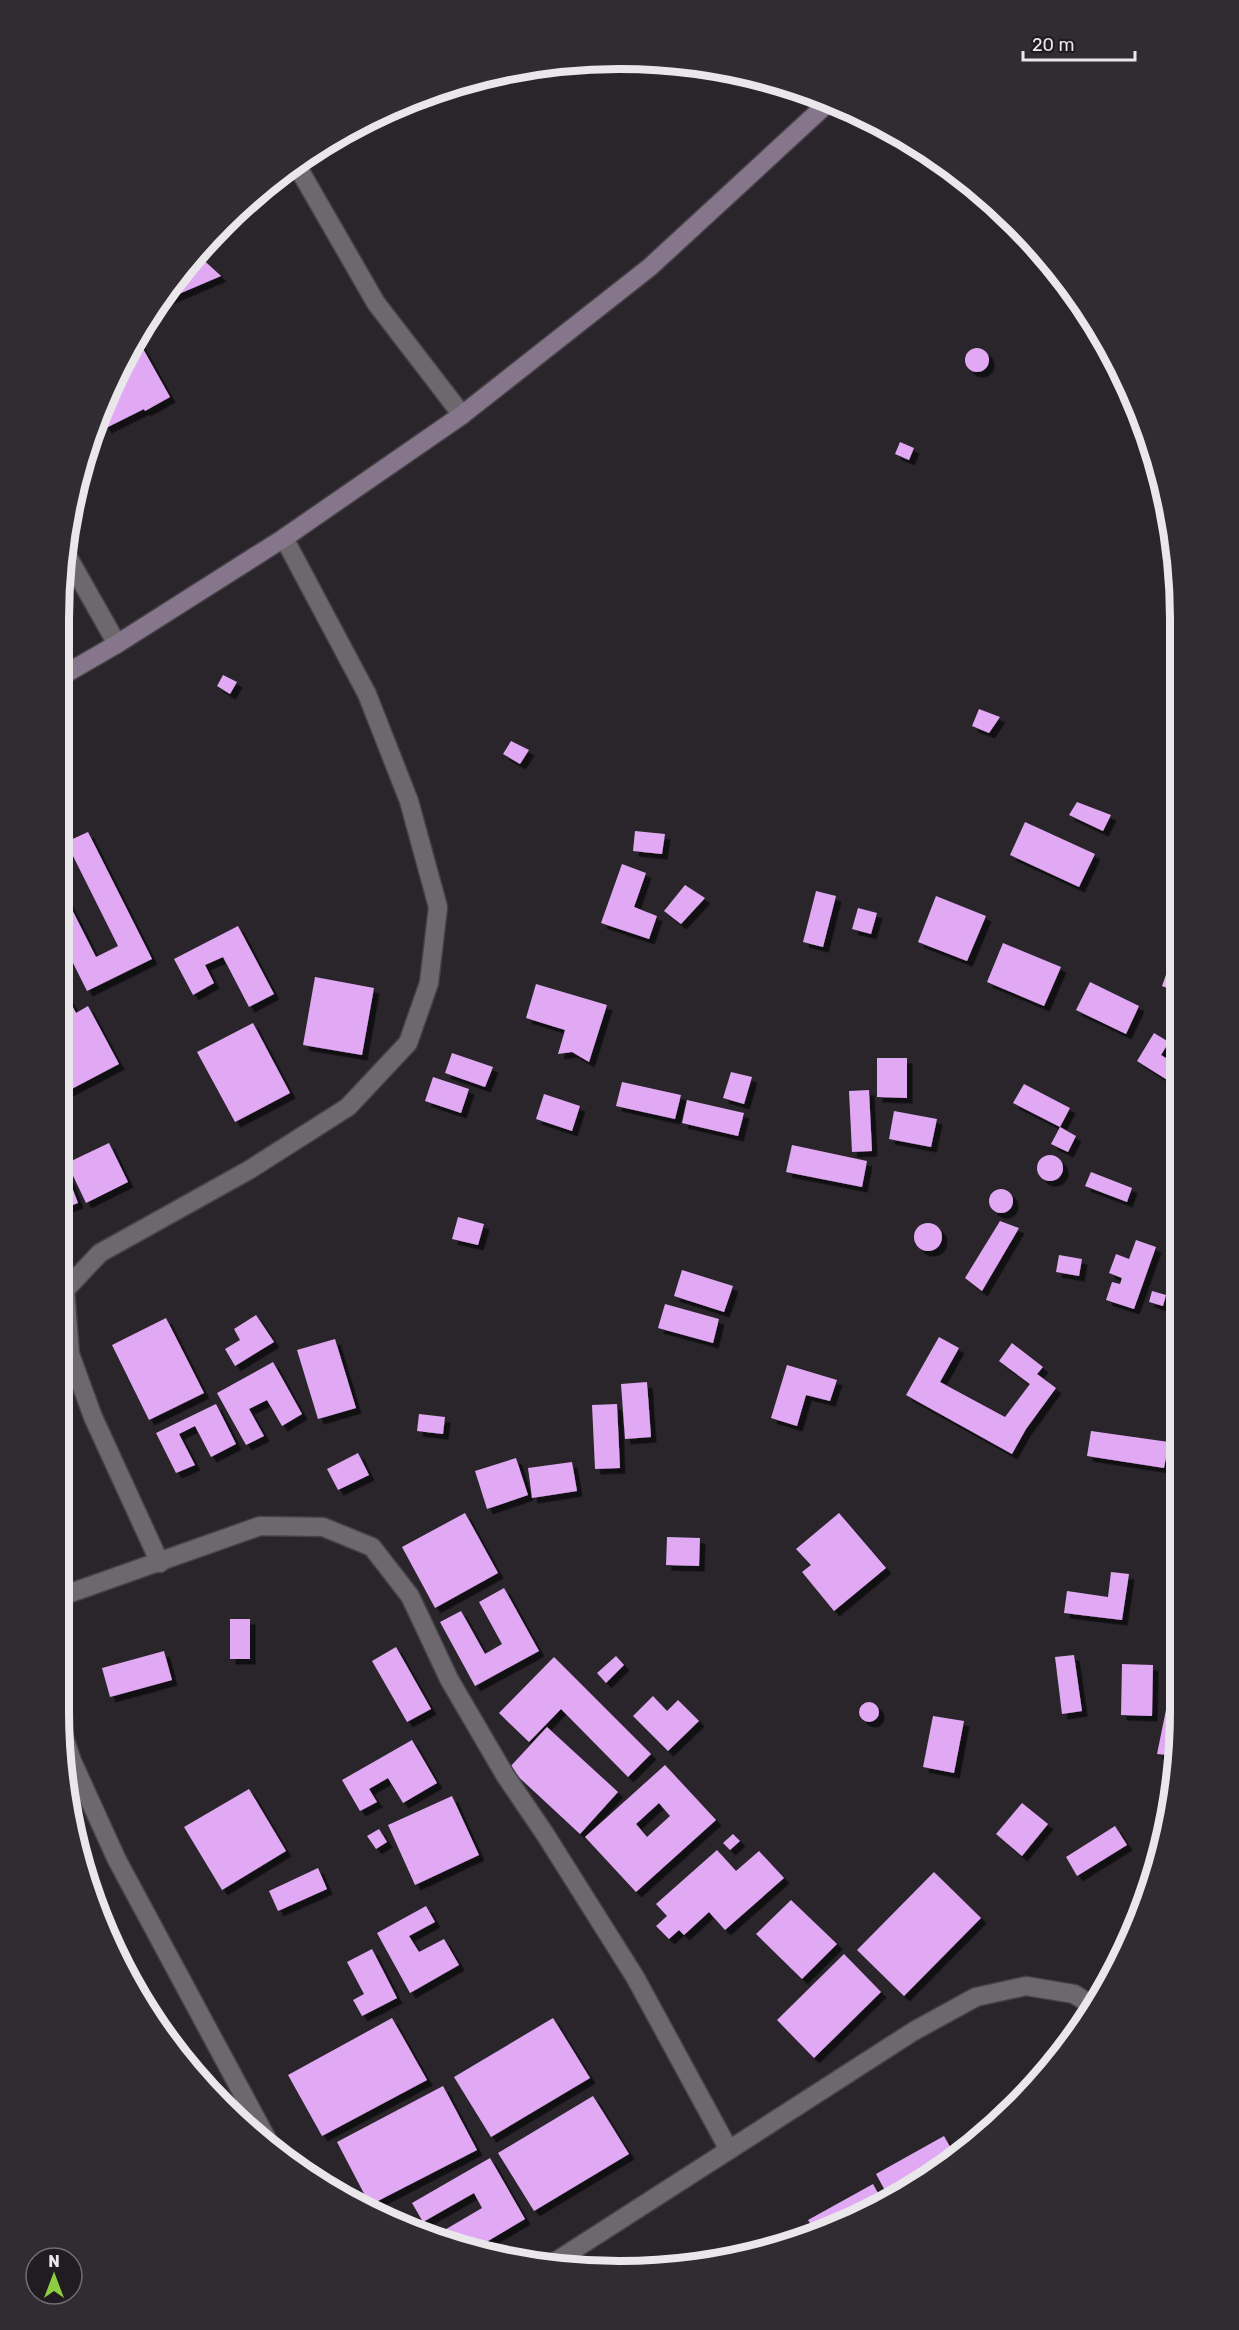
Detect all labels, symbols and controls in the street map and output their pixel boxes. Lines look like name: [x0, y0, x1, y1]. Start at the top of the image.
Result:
scale bar: [1023, 24, 1136, 62]
text: 20 m: [1032, 34, 1074, 56]
north arrow: [24, 2246, 84, 2306]
text: N: [48, 2252, 60, 2271]

